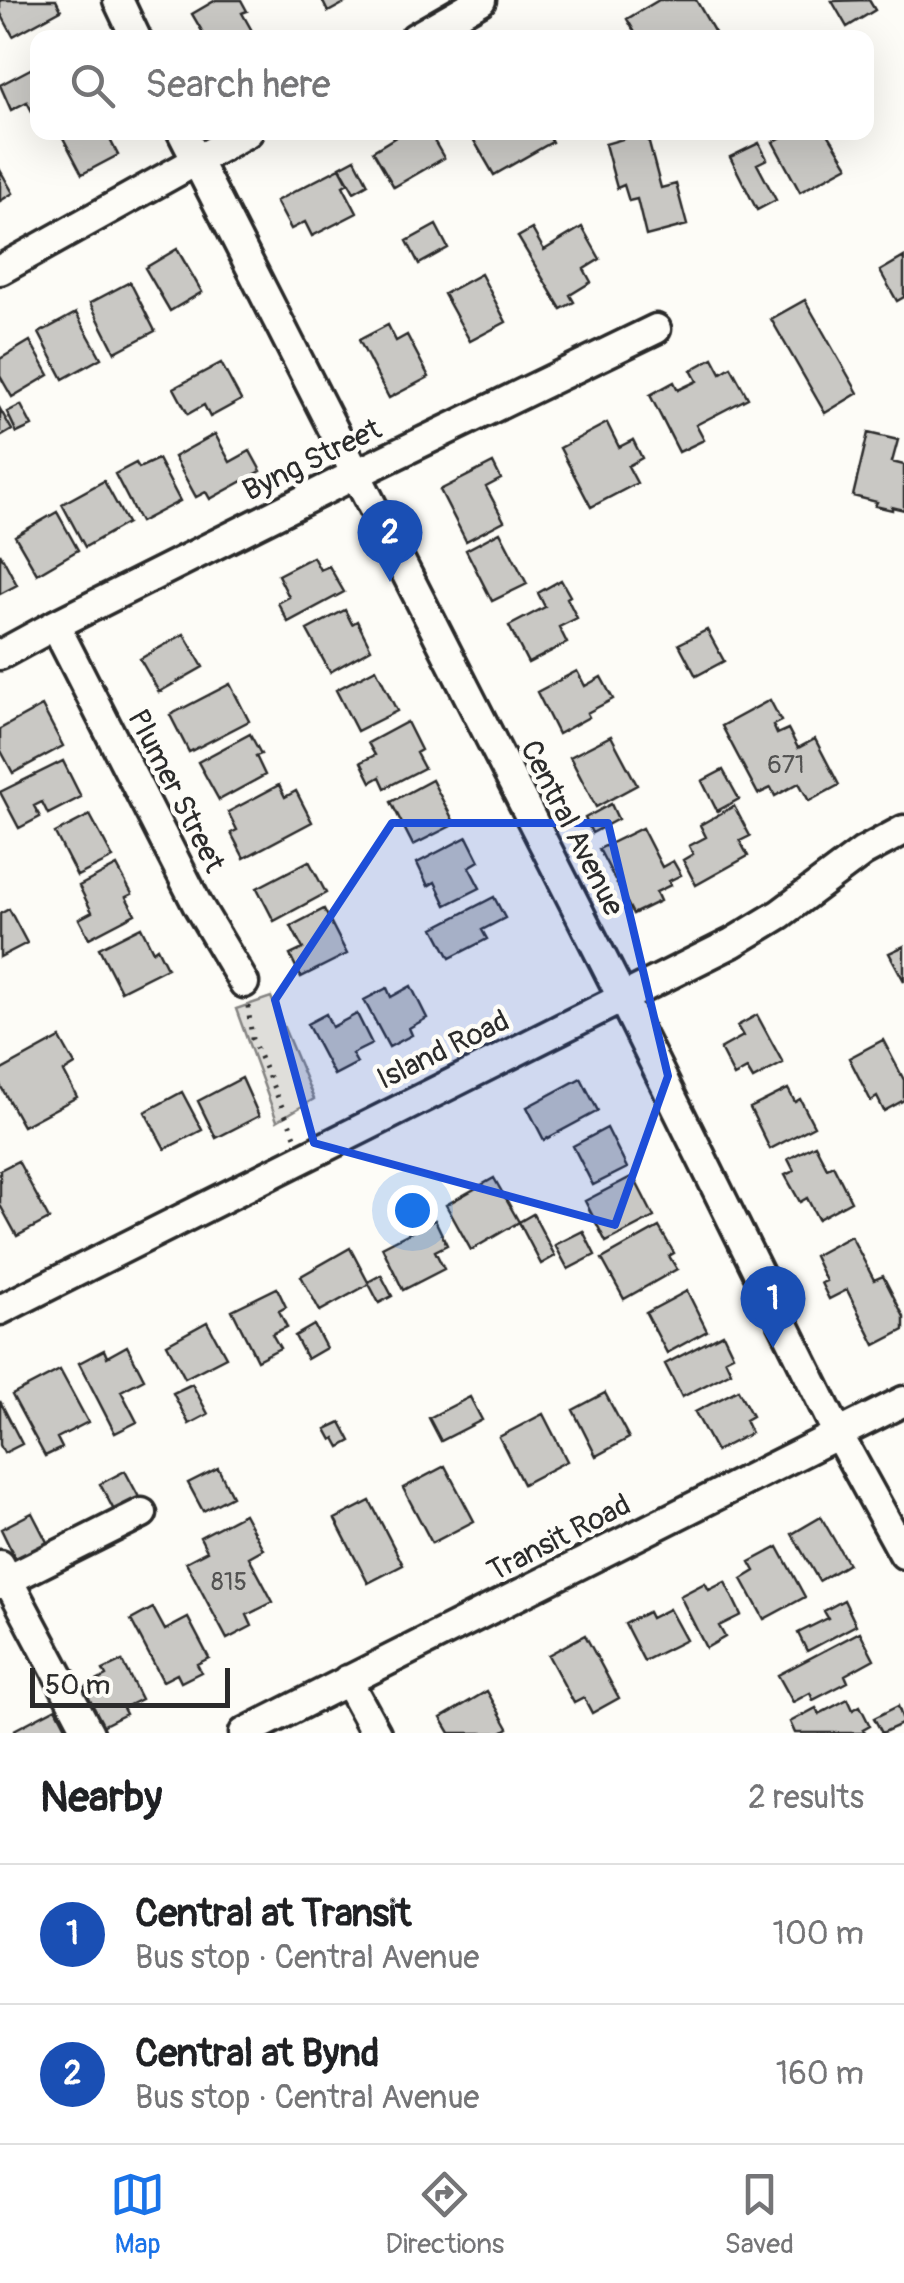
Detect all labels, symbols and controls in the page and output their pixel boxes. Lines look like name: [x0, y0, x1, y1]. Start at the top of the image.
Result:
search box: [30, 30, 874, 140]
icon: search: [65, 58, 120, 113]
text: Search here: [145, 61, 331, 109]
street label: Byng Street: [237, 410, 388, 509]
pin: 2: [358, 500, 422, 582]
street label: Plumer Street: [119, 703, 233, 879]
street label: Central Avenue: [512, 734, 632, 922]
house number: 671: [767, 750, 805, 781]
street label: Island Road: [371, 1002, 515, 1098]
your location: [387, 1185, 438, 1236]
pin: 1: [740, 1266, 806, 1348]
street label: Transit Road: [481, 1486, 637, 1590]
house number: 815: [211, 1567, 247, 1598]
scale bar: [30, 1663, 230, 1708]
text: 50 m: [45, 1668, 110, 1703]
text: Nearby: [40, 1772, 162, 1824]
text: 2 results: [748, 1778, 864, 1818]
text: Central at Transit: [135, 1890, 411, 1938]
text: 1: [66, 1914, 79, 1954]
text: 100 m: [772, 1914, 864, 1954]
text: Bus stop · Central Avenue: [135, 1938, 479, 1978]
text: Central at Bynd: [135, 2030, 379, 2078]
text: 2: [64, 2054, 81, 2094]
text: 160 m: [776, 2054, 864, 2094]
text: Bus stop · Central Avenue: [135, 2078, 479, 2118]
tab: Map: [110, 2167, 165, 2262]
tab: Directions: [385, 2167, 504, 2262]
tab: Saved: [724, 2167, 794, 2262]

